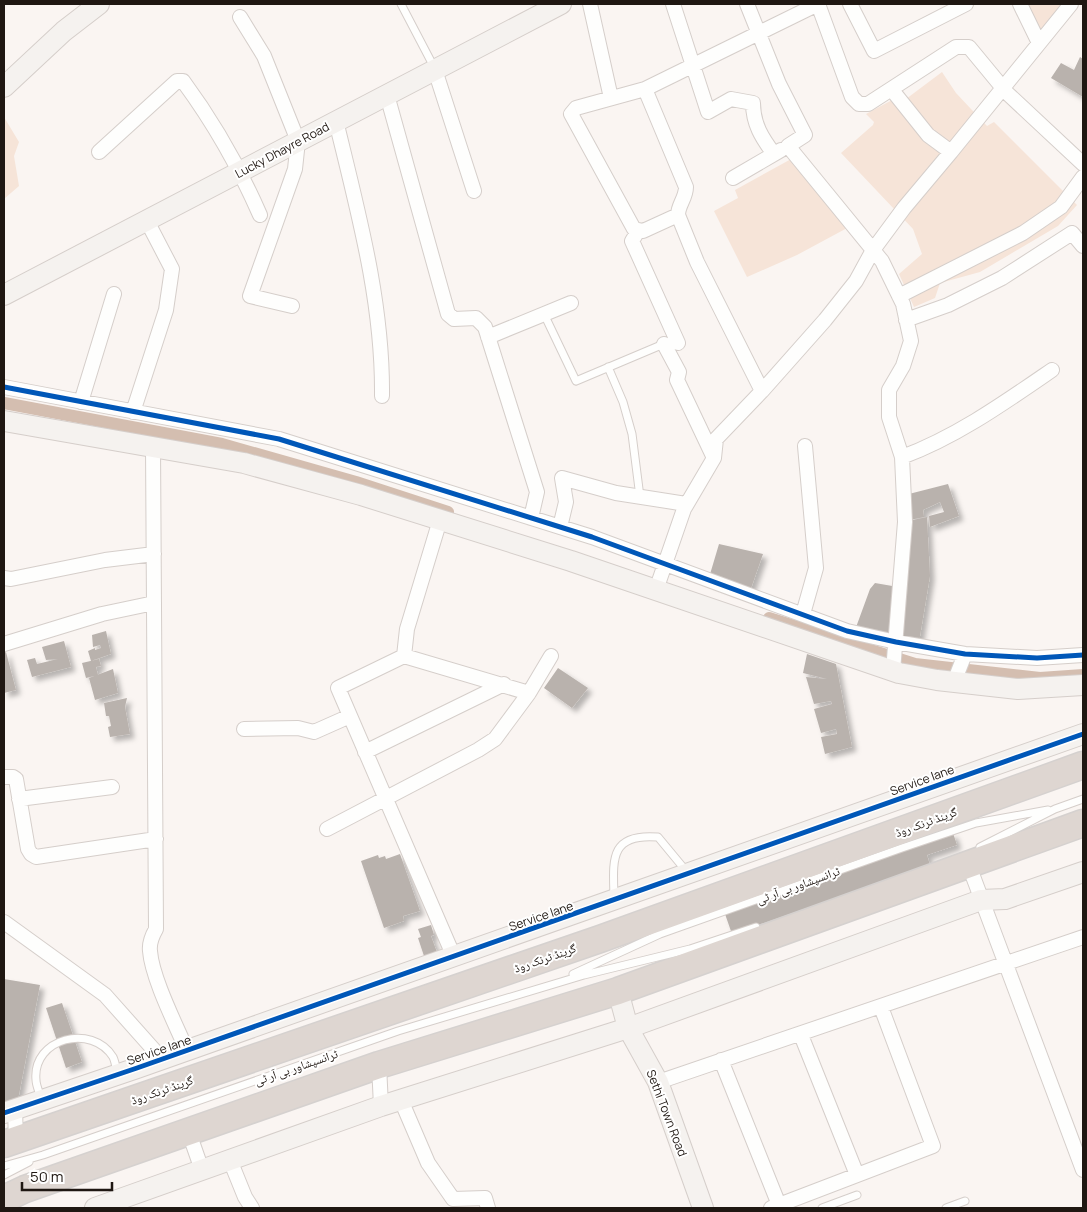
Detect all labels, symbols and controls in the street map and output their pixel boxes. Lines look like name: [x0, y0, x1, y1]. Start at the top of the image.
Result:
street label: Lucky Dhayre Road: [232, 118, 332, 182]
street label: Service lane: [888, 761, 956, 799]
street label: گرینڈ ٹرنک روڈ: [893, 803, 959, 841]
street label: ٹرانسپشاور بی آر ٹی: [754, 862, 842, 908]
street label: Service lane: [507, 897, 575, 935]
street label: گرینڈ ٹرنک روڈ: [512, 939, 578, 977]
street label: Service lane: [125, 1031, 193, 1069]
street label: ٹرانسپشاور بی آر ٹی: [252, 1045, 340, 1089]
street label: Sethi Town Road: [643, 1067, 691, 1159]
street label: گرینڈ ٹرنک روڈ: [129, 1071, 195, 1109]
scale bar: [22, 1160, 112, 1192]
text: 50 m: [30, 1166, 64, 1187]

